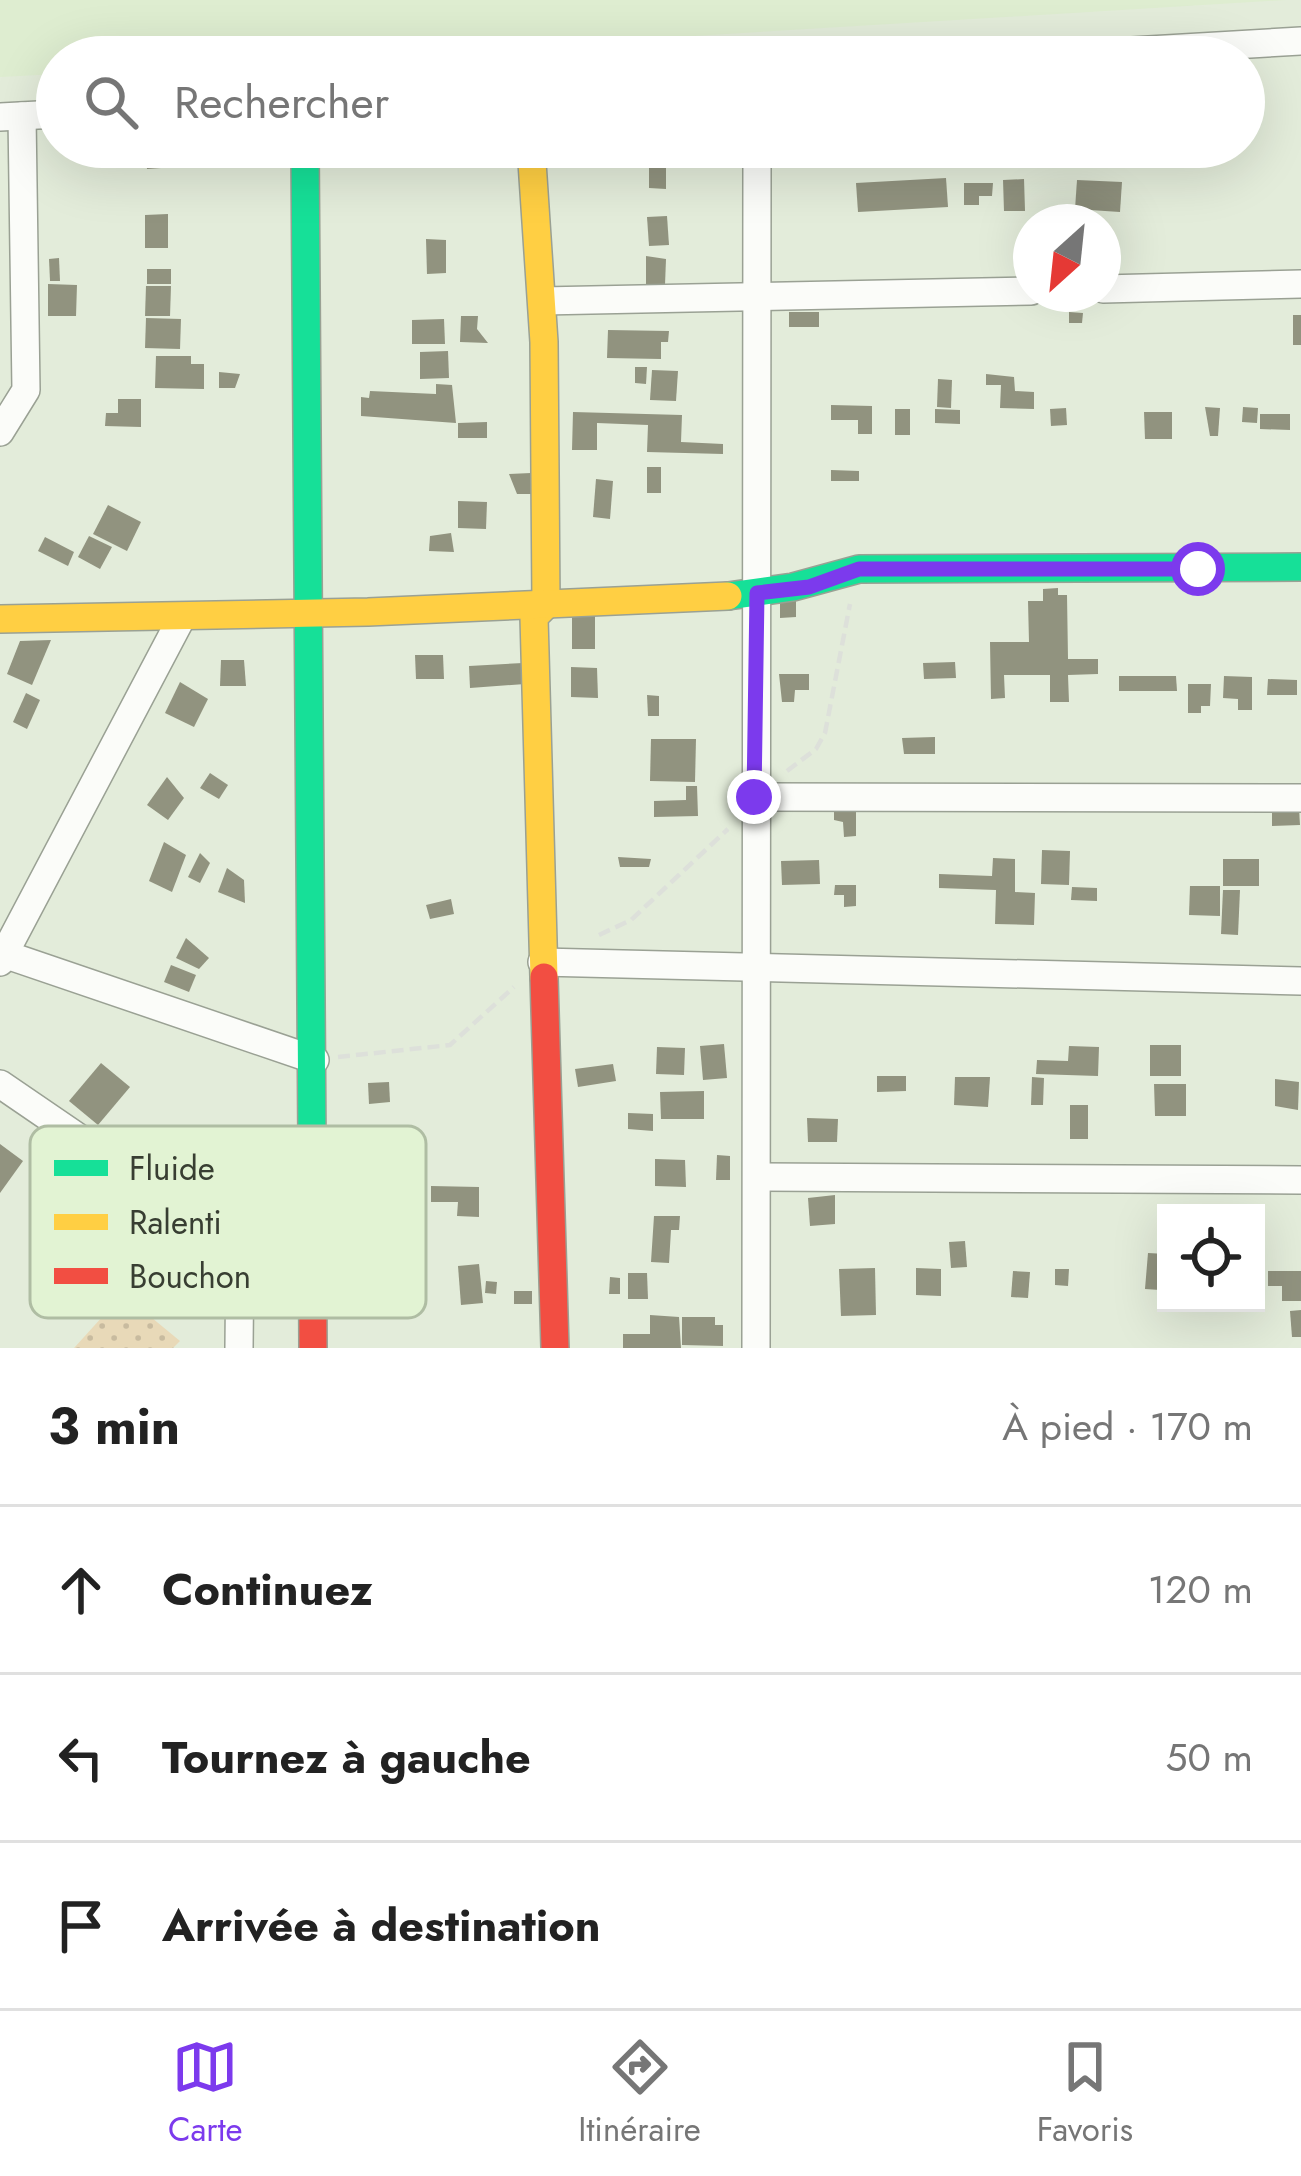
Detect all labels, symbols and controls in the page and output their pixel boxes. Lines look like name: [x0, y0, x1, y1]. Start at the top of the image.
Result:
search box: [36, 36, 1265, 168]
icon: search: [78, 69, 144, 135]
text: Rechercher: [174, 70, 389, 135]
north arrow: [1013, 204, 1121, 312]
route start: [1171, 542, 1225, 596]
route end: [727, 770, 781, 824]
legend: [30, 1126, 426, 1318]
text: Fluide: [129, 1145, 215, 1192]
text: Ralenti: [129, 1199, 222, 1246]
map controls: [1157, 1204, 1265, 1312]
button: locate: [1157, 1204, 1265, 1312]
text: Bouchon: [129, 1253, 251, 1300]
text: 3 min: [48, 1389, 180, 1463]
text: À pied · 170 m: [1002, 1398, 1253, 1455]
icon: ahead: [48, 1557, 114, 1623]
text: Continuez: [162, 1557, 373, 1622]
text: 120 m: [1148, 1561, 1253, 1618]
icon: left: [48, 1725, 114, 1791]
text: Tournez à gauche: [162, 1725, 531, 1790]
text: 50 m: [1165, 1729, 1253, 1786]
icon: arrive: [48, 1893, 114, 1959]
text: Arrivée à destination: [162, 1893, 601, 1958]
tab: Carte: [168, 2034, 243, 2153]
tab: Itinéraire: [578, 2034, 701, 2153]
tab: Favoris: [1037, 2034, 1133, 2153]

